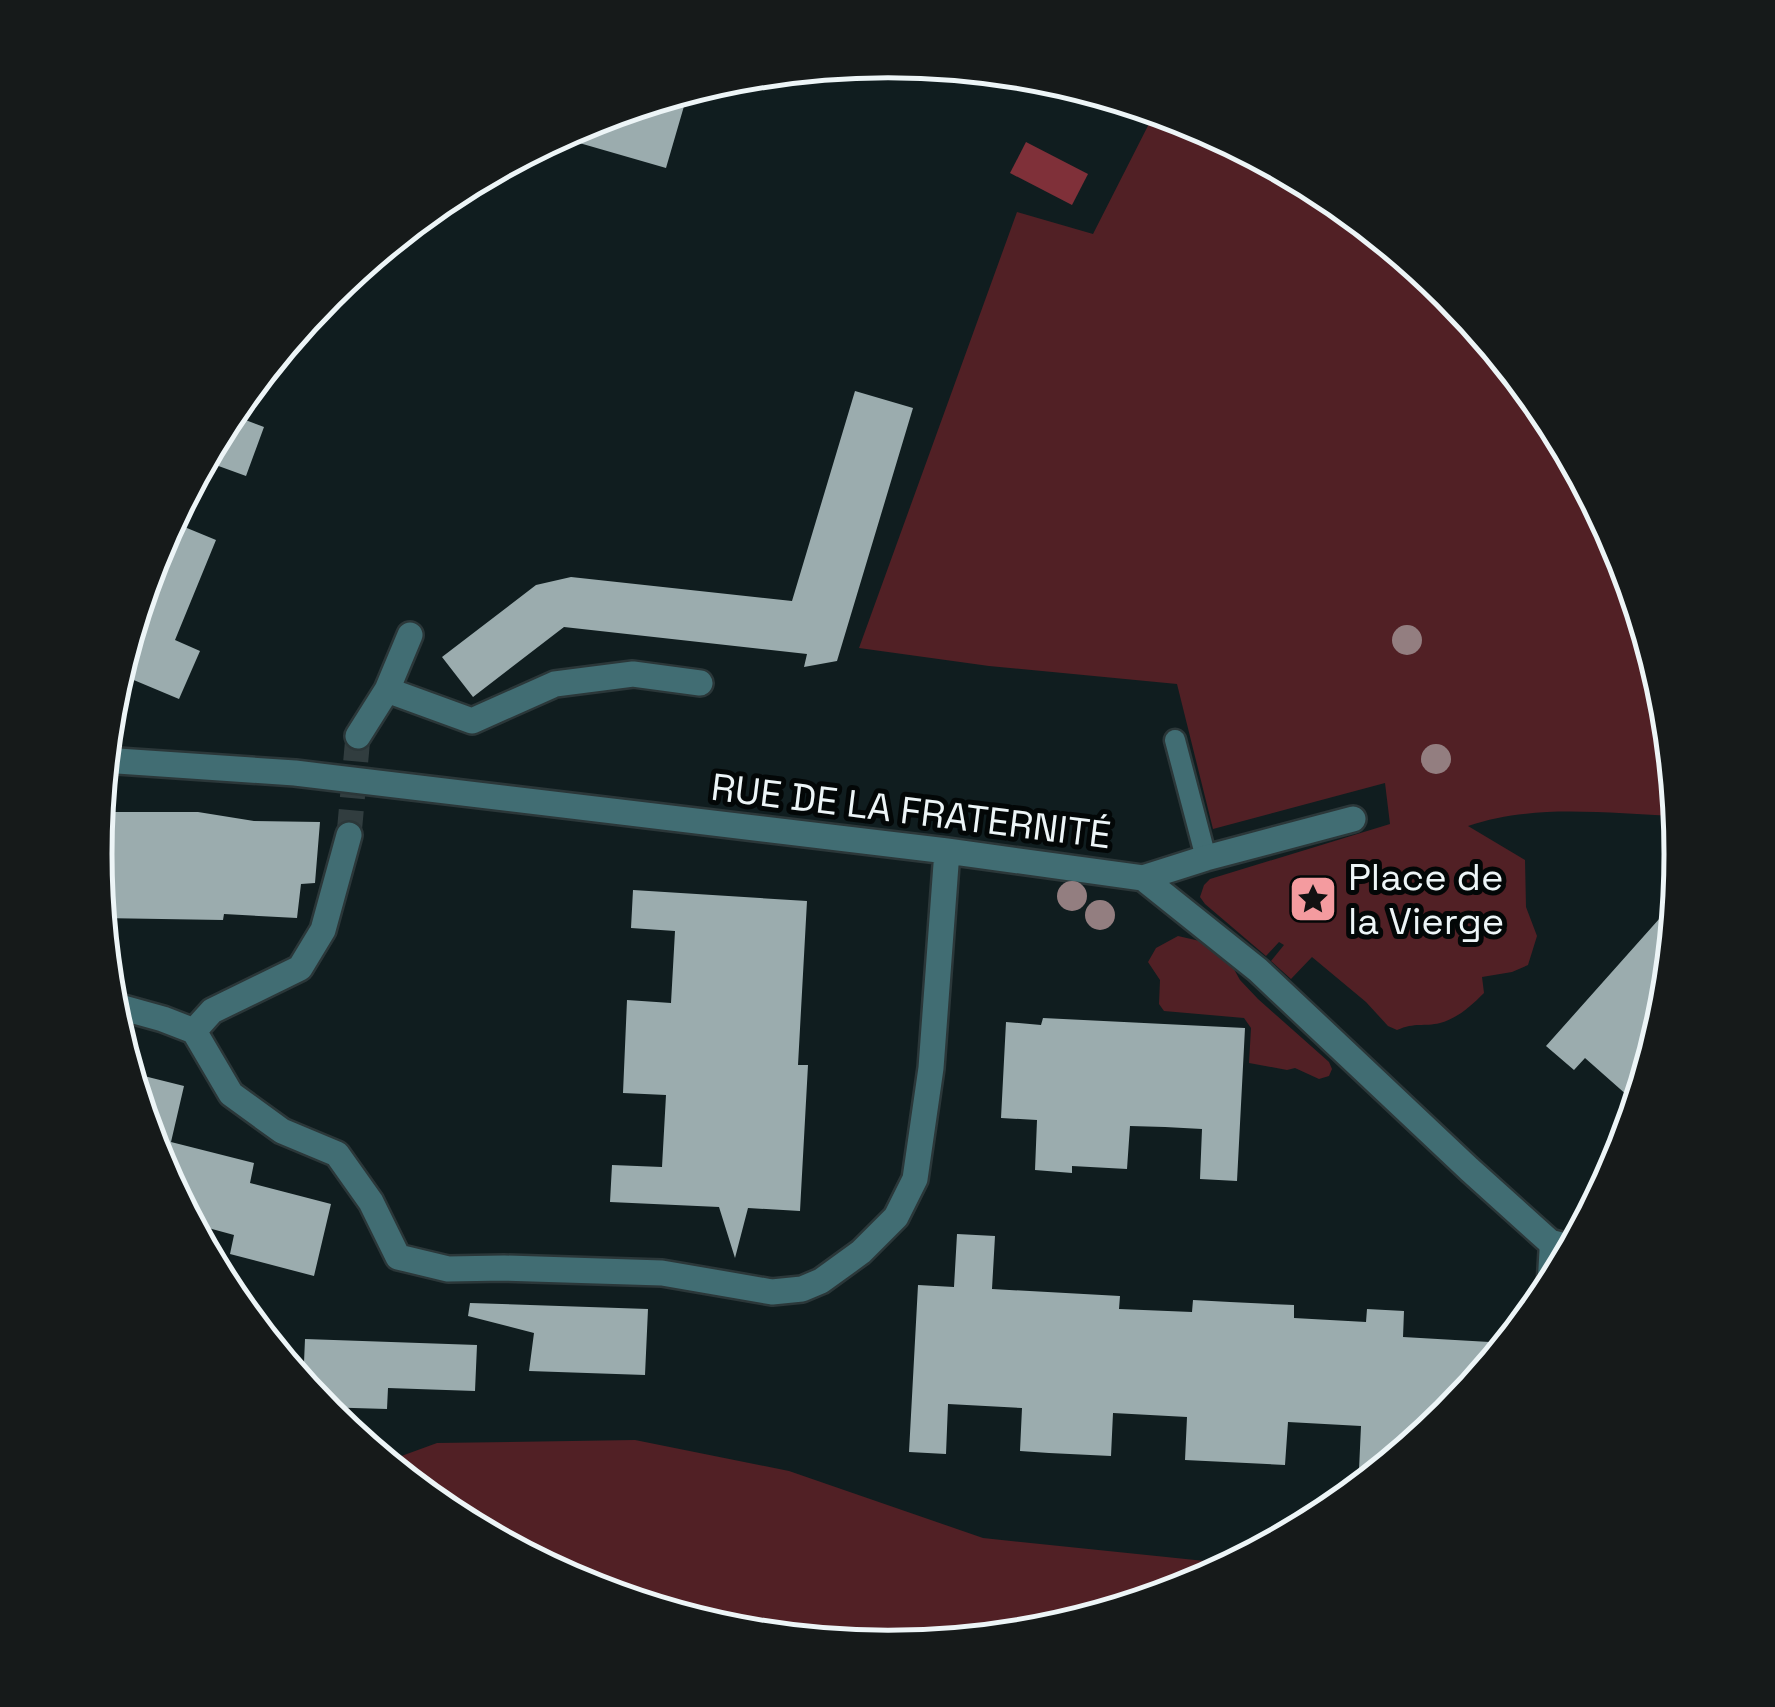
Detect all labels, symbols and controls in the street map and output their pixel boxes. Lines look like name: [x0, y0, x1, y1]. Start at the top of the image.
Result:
street label: RUE DE LA FRATERNITÉ: [708, 763, 1114, 859]
place label: Place de la Vierge: [1348, 853, 1504, 945]
place icon: Place de la Vierge: [1287, 873, 1339, 925]

